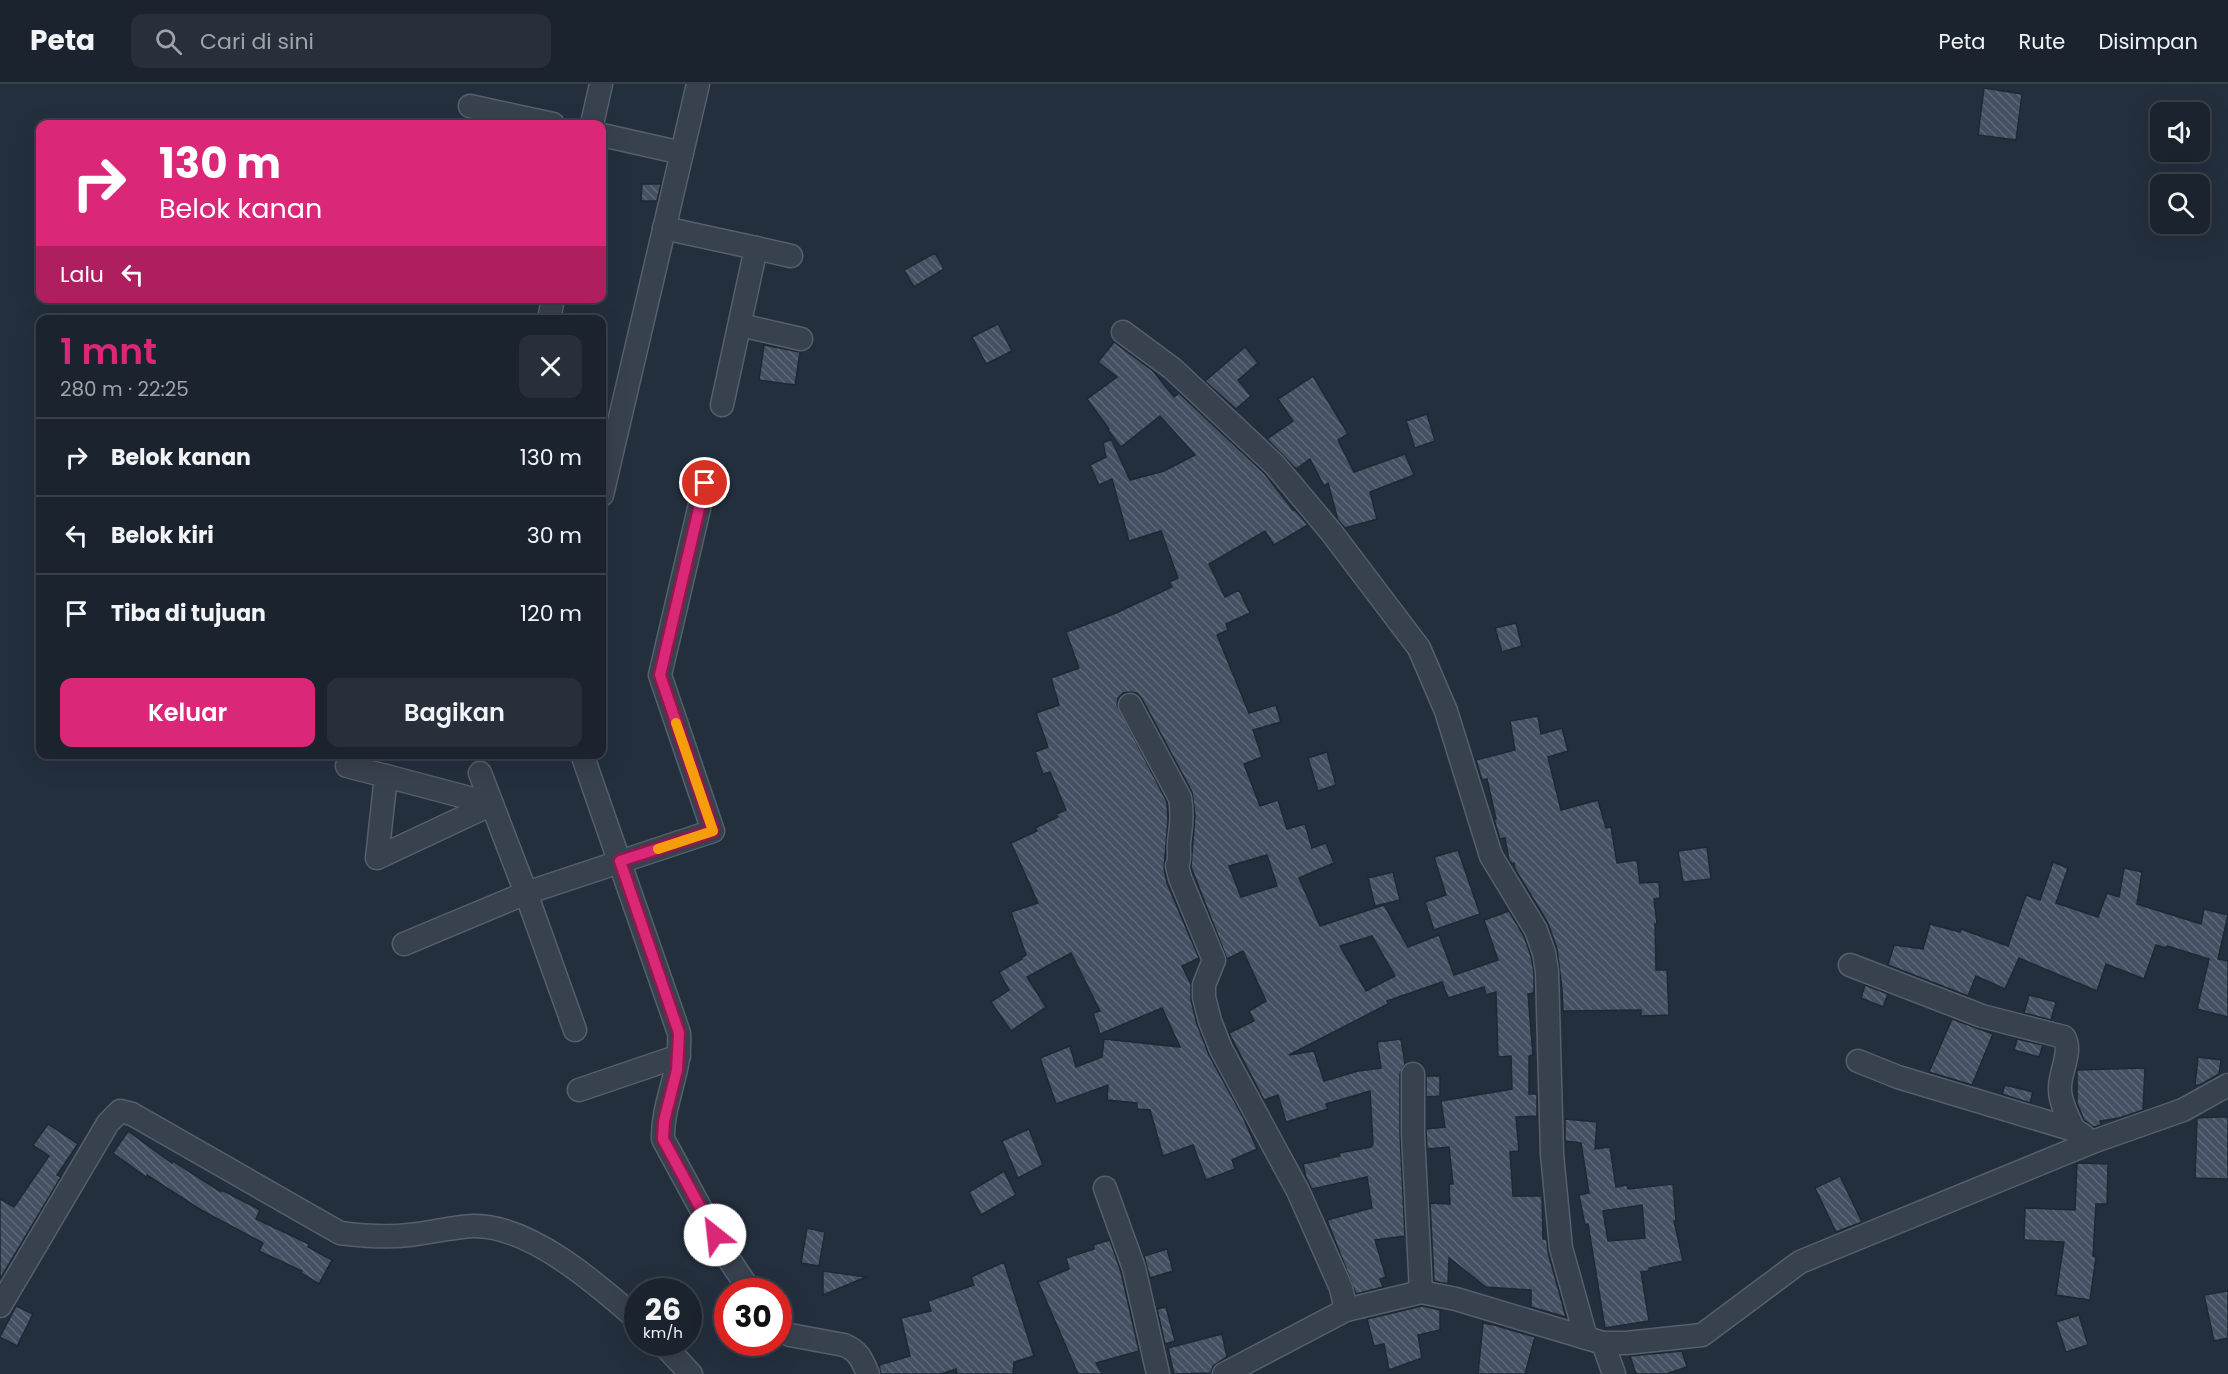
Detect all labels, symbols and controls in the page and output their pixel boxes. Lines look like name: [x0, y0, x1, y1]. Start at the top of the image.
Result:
search box: [131, 14, 551, 68]
text: Peta: [30, 21, 95, 60]
icon: search: [152, 25, 185, 58]
text: Cari di sini: [200, 26, 314, 57]
text: Peta: [1938, 27, 1986, 56]
text: Rute: [2019, 27, 2065, 56]
text: Disimpan: [2098, 27, 2198, 56]
map controls: [2150, 102, 2210, 234]
button: sound: [2150, 102, 2210, 162]
text: 130 m: [159, 134, 281, 193]
icon: right: [60, 144, 138, 222]
button: search: [2150, 174, 2210, 234]
text: Belok kanan: [159, 190, 322, 227]
icon: left: [116, 258, 149, 291]
text: Lalu: [60, 259, 104, 290]
text: 1 mnt: [60, 326, 157, 377]
button: close: [519, 335, 582, 398]
text: 280 m · 22:25: [60, 375, 189, 403]
icon: right: [60, 441, 93, 474]
text: Belok kanan: [111, 442, 251, 473]
text: 130 m: [520, 442, 582, 473]
pin: [679, 457, 730, 508]
icon: arrive: [688, 466, 721, 499]
icon: left: [60, 519, 93, 552]
text: Belok kiri: [111, 520, 214, 551]
text: 30 m: [527, 520, 582, 551]
icon: arrive: [60, 597, 93, 630]
text: Tiba di tujuan: [111, 598, 266, 629]
text: 120 m: [520, 598, 582, 629]
button: Keluar: [60, 678, 315, 747]
button: Bagikan: [327, 678, 582, 747]
position arrow: [683, 1203, 747, 1267]
speed limit sign: 30: [714, 1278, 792, 1356]
text: 26: [645, 1288, 681, 1331]
text: km/h: [643, 1322, 683, 1343]

